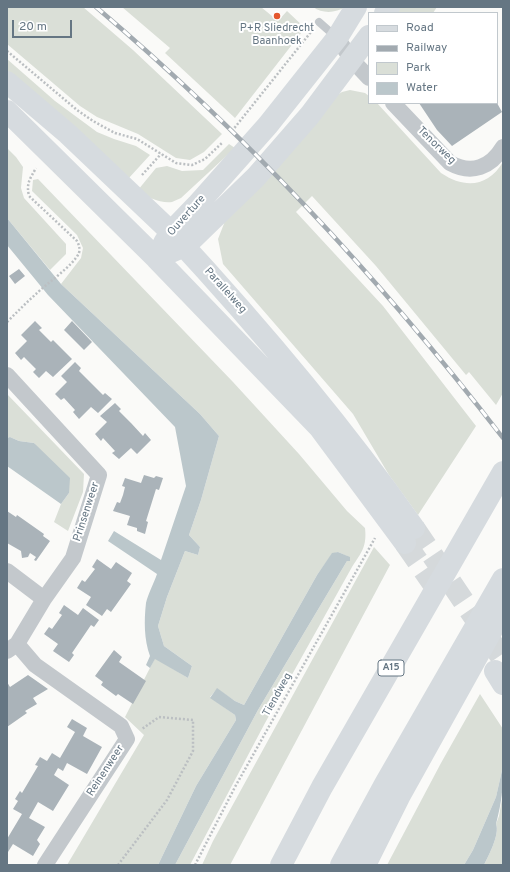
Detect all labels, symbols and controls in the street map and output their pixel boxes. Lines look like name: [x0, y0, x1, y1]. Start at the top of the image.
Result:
marker: P+R Sliedrecht Baanhoek: [272, 11, 282, 21]
scale bar: [14, 12, 74, 38]
legend: [368, 12, 498, 104]
text: 20 m: [19, 19, 47, 35]
text: Road: [406, 20, 434, 36]
place label: P+R Sliedrecht Baanhoek: [240, 22, 314, 48]
text: Railway: [406, 40, 447, 56]
text: Park: [406, 60, 431, 76]
text: Water: [406, 80, 438, 96]
street label: Tenorweg: [414, 124, 458, 168]
street label: Ouverture: [165, 193, 209, 239]
street label: Parallelweg: [201, 265, 249, 317]
street label: Prinsenweer: [71, 481, 103, 543]
road number: A15: [378, 660, 404, 676]
street label: Tiendweg: [261, 671, 295, 719]
street label: Reinenweer: [85, 743, 127, 799]

